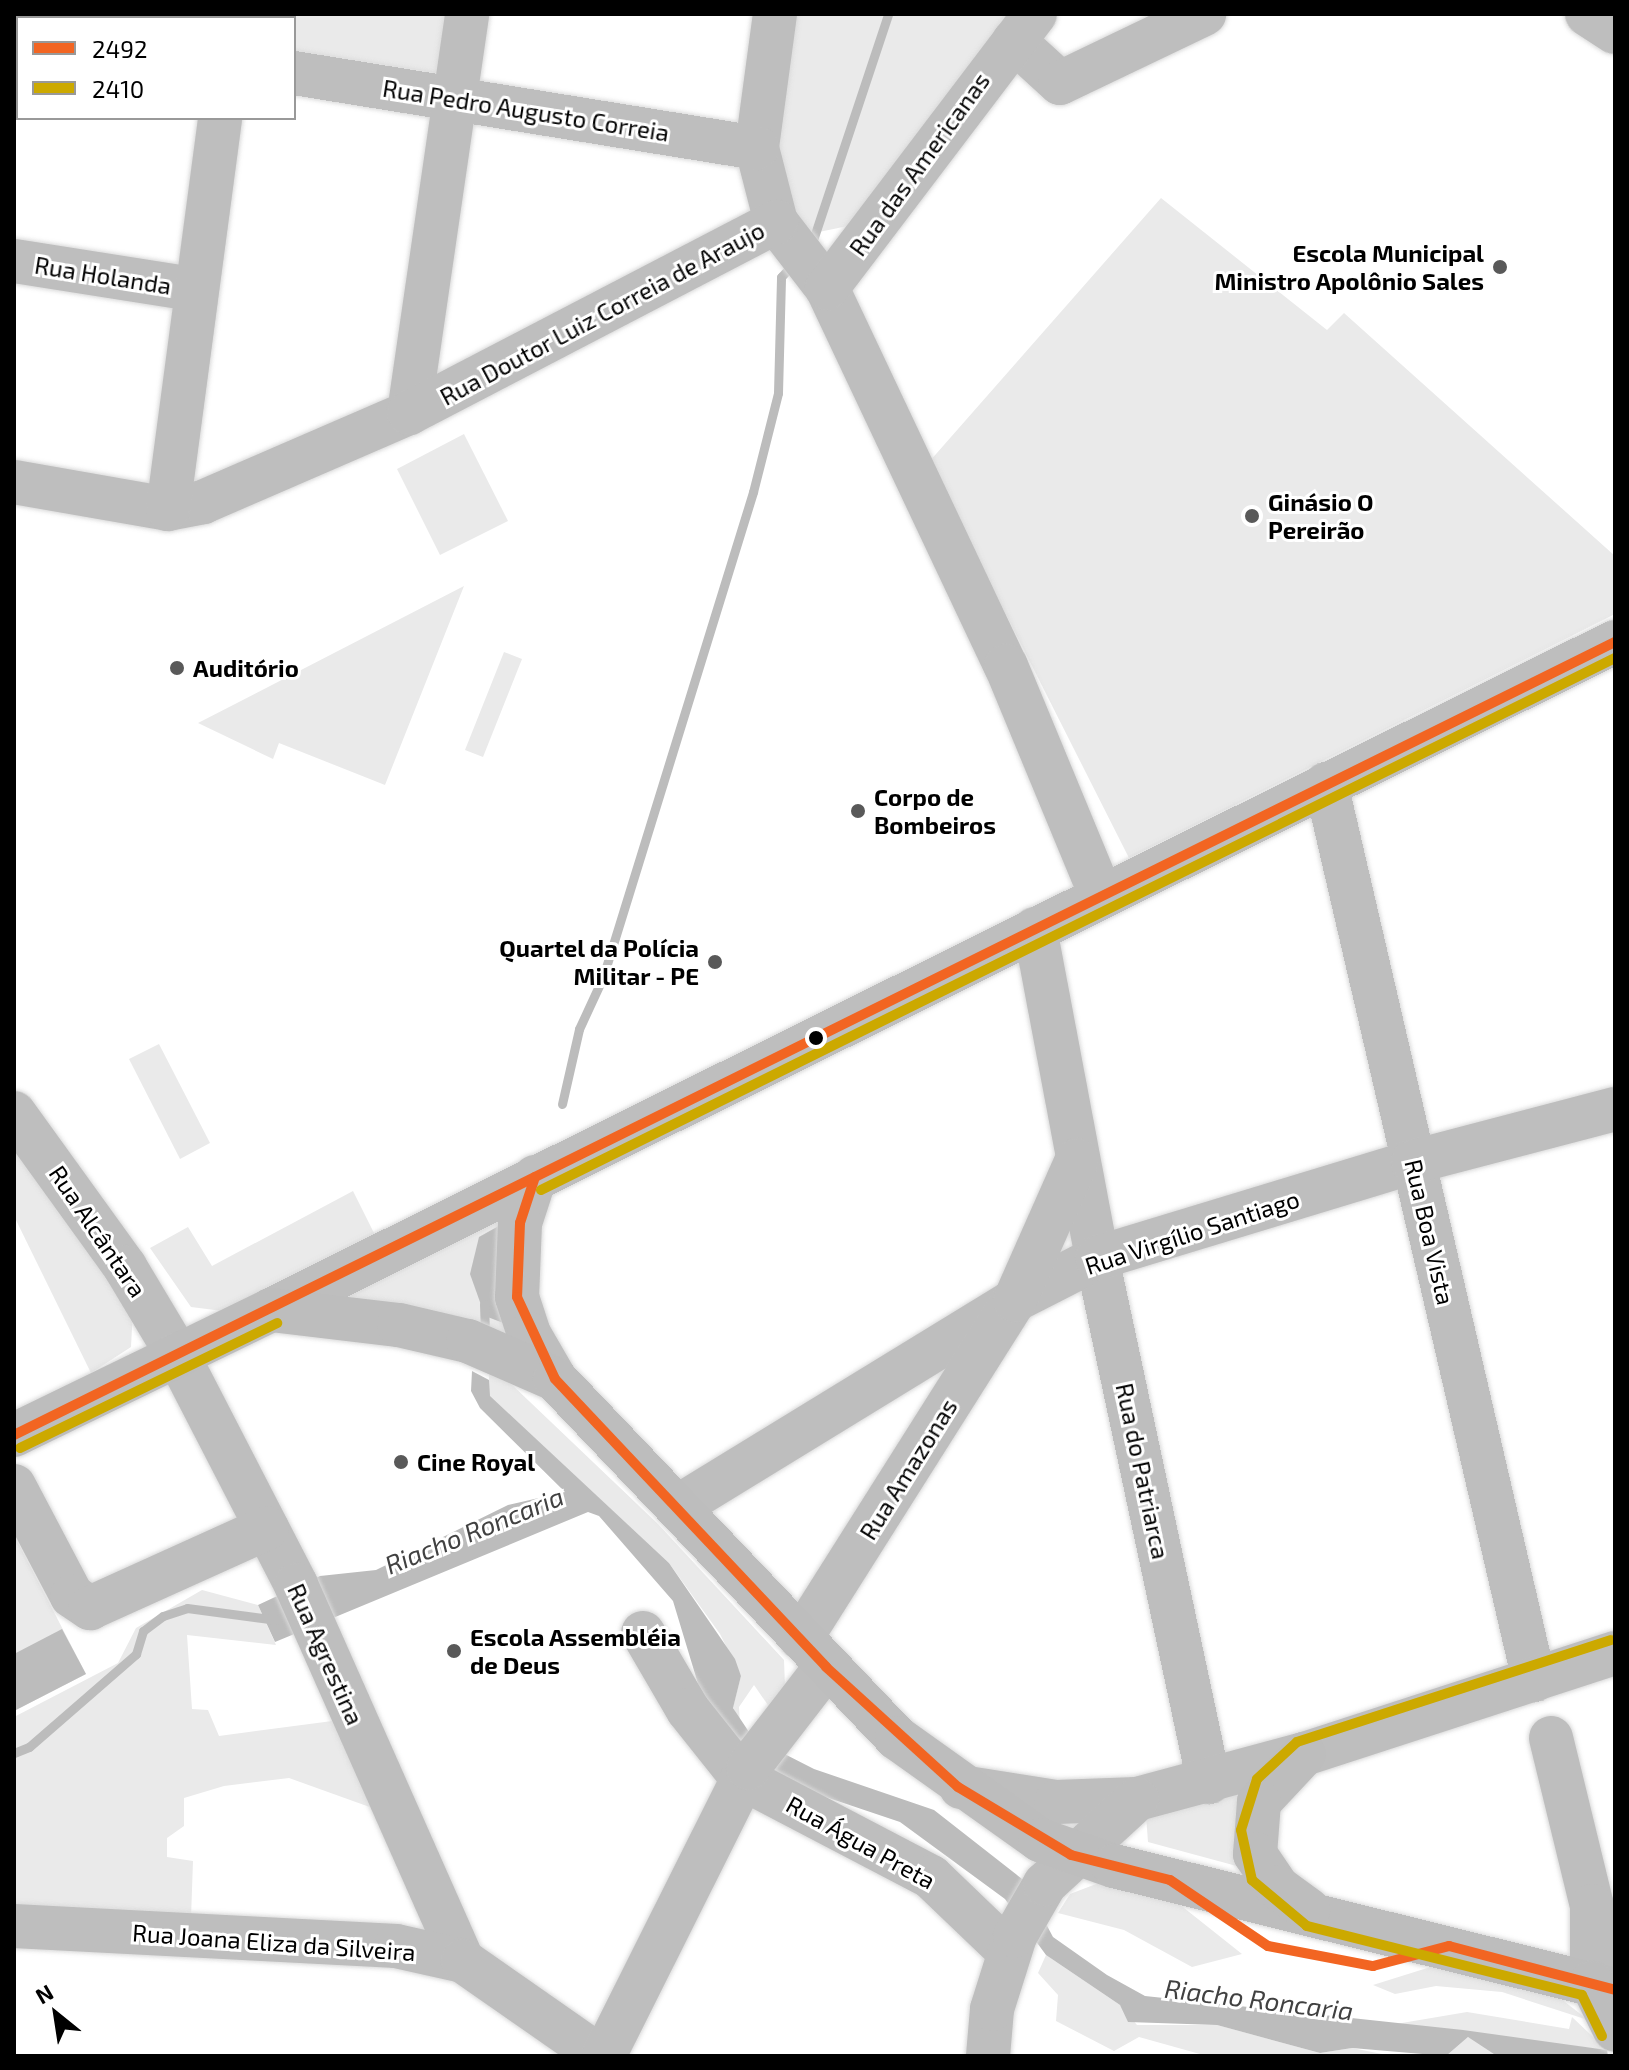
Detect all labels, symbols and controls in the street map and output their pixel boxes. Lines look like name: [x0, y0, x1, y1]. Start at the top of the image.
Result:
legend: [16, 16, 296, 120]
text: 2492: [92, 34, 147, 63]
street label: Rua das Americanas: [843, 66, 995, 262]
street label: Rua Pedro Augusto Correia: [380, 73, 672, 147]
text: 2410: [92, 74, 144, 103]
street label: Rua Doutor Luiz Correia de Araujo: [434, 215, 770, 411]
place label: Escola Municipal Ministro Apolônio Sales: [1214, 239, 1484, 295]
street label: Rua Holanda: [33, 250, 173, 300]
marker: Escola Municipal Ministro Apolônio Sales: [1491, 258, 1509, 276]
place label: Ginásio O Pereirão: [1268, 488, 1374, 544]
marker: Ginásio O Pereirão: [1243, 507, 1261, 525]
place label: Auditório: [193, 654, 299, 682]
marker: Auditório: [168, 659, 186, 677]
place label: Corpo de Bombeiros: [874, 783, 996, 839]
marker: Corpo de Bombeiros: [849, 802, 867, 820]
place label: Quartel da Polícia Militar - PE: [499, 934, 699, 990]
marker: Quartel da Polícia Militar - PE: [706, 953, 724, 971]
unlabelled marker: [808, 1030, 824, 1046]
street label: Rua Boa Vista: [1399, 1156, 1461, 1308]
street label: Rua Alcântara: [43, 1159, 153, 1303]
street label: Rua Virgílio Santiago: [1081, 1184, 1303, 1280]
street label: Rua do Patriarca: [1110, 1380, 1176, 1562]
street label: Rua Amazonas: [853, 1393, 963, 1545]
place label: Cine Royal: [417, 1448, 535, 1476]
marker: Cine Royal: [392, 1453, 410, 1471]
water label: Riacho Roncaria: [380, 1480, 568, 1580]
street label: Rua Agrestina: [282, 1579, 370, 1729]
place label: Escola Assembléia de Deus: [470, 1623, 681, 1679]
marker: Escola Assembléia de Deus: [445, 1642, 463, 1660]
street label: Rua Água Preta: [781, 1789, 941, 1895]
street label: Rua Joana Eliza da Silveira: [131, 1918, 417, 1966]
water label: Riacho Roncaria: [1163, 1972, 1355, 2026]
north arrow: [16, 1974, 96, 2054]
text: N: [31, 1978, 57, 2008]

